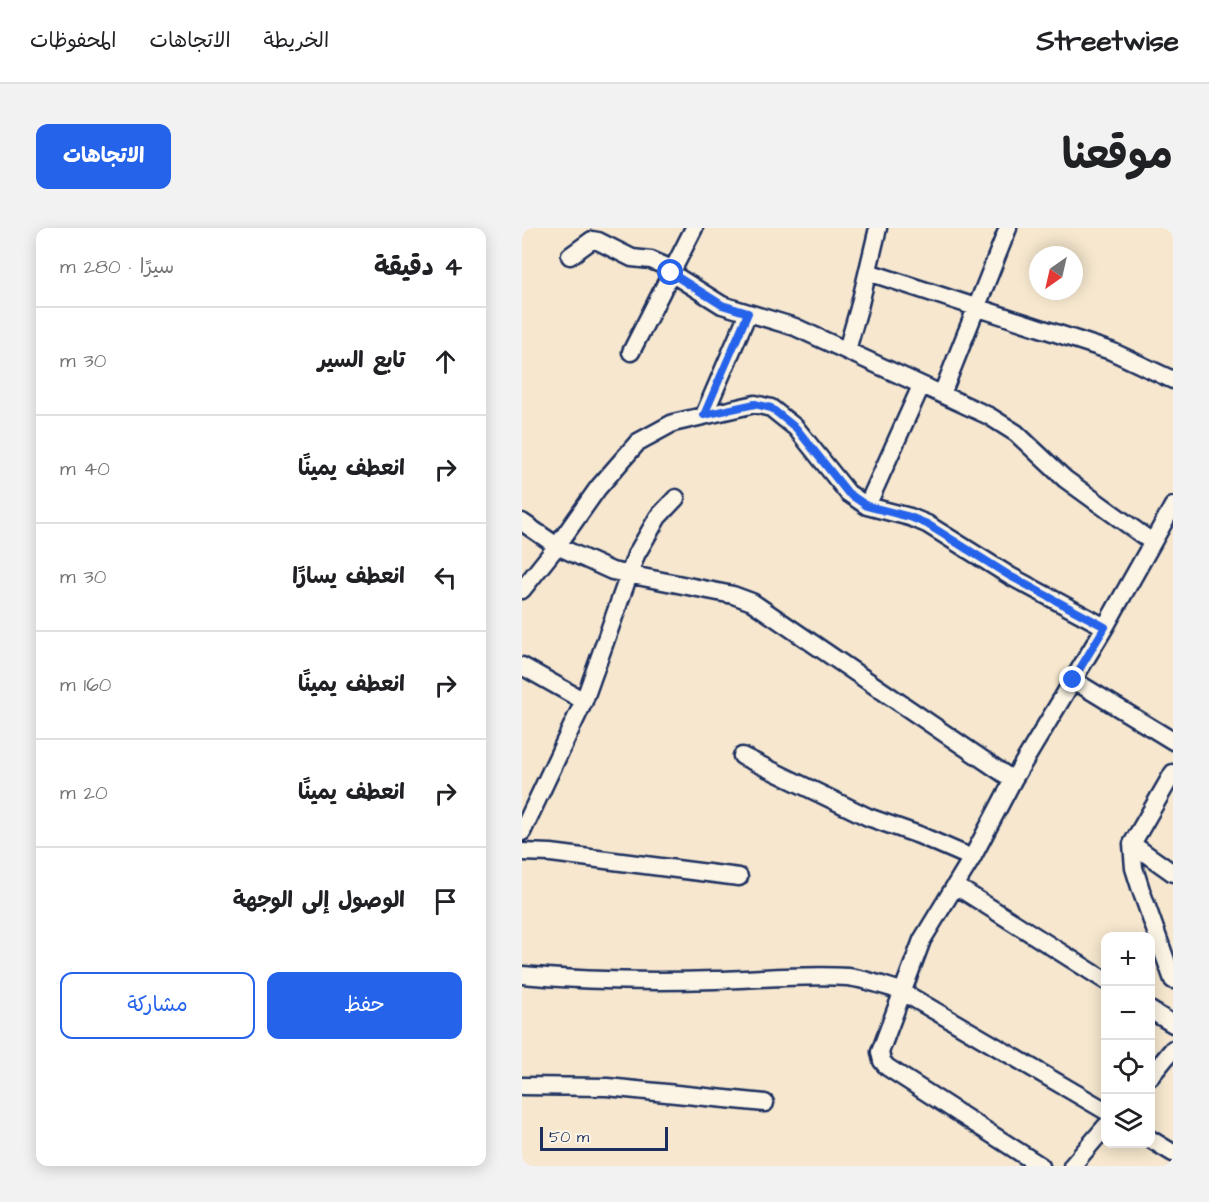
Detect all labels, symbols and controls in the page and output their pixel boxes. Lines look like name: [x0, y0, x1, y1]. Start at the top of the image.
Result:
text: Streetwise: [1037, 22, 1179, 61]
text: المحفوظات: [30, 26, 116, 55]
text: الاتجاهات: [149, 26, 231, 55]
text: الخريطة: [264, 26, 329, 55]
button: الاتجاهات: [36, 124, 171, 189]
text: موقعنا: [1062, 127, 1173, 185]
north arrow: [1029, 246, 1083, 300]
text: 4 دقيقة: [374, 249, 462, 285]
text: سيرًا · 280 m: [60, 253, 174, 281]
route start: [657, 259, 683, 285]
text: تابع السير: [318, 345, 405, 376]
icon: ahead: [429, 345, 462, 378]
text: 30 m: [60, 347, 106, 375]
text: انعطف يمينًا: [298, 453, 405, 484]
icon: right: [429, 453, 462, 486]
text: 40 m: [60, 455, 110, 483]
text: انعطف يسارًا: [292, 561, 405, 592]
icon: left: [429, 561, 462, 594]
text: 30 m: [60, 563, 106, 591]
route end: [1059, 666, 1085, 692]
text: انعطف يمينًا: [298, 669, 405, 700]
icon: right: [429, 669, 462, 702]
text: 160 m: [60, 671, 111, 699]
text: انعطف يمينًا: [298, 777, 405, 808]
icon: right: [429, 777, 462, 810]
text: 20 m: [60, 779, 108, 807]
text: الوصول إلى الوجهة: [233, 885, 405, 916]
icon: arrive: [429, 885, 462, 918]
map controls: [1101, 932, 1155, 1148]
button: +: [1101, 932, 1155, 986]
button: مشاركة: [60, 972, 255, 1039]
button: حفظ: [267, 972, 462, 1039]
button: −: [1101, 986, 1155, 1040]
button: locate: [1101, 1040, 1155, 1094]
button: layers: [1101, 1094, 1155, 1148]
scale bar: [540, 1124, 668, 1152]
text: 50 m: [549, 1126, 589, 1148]

